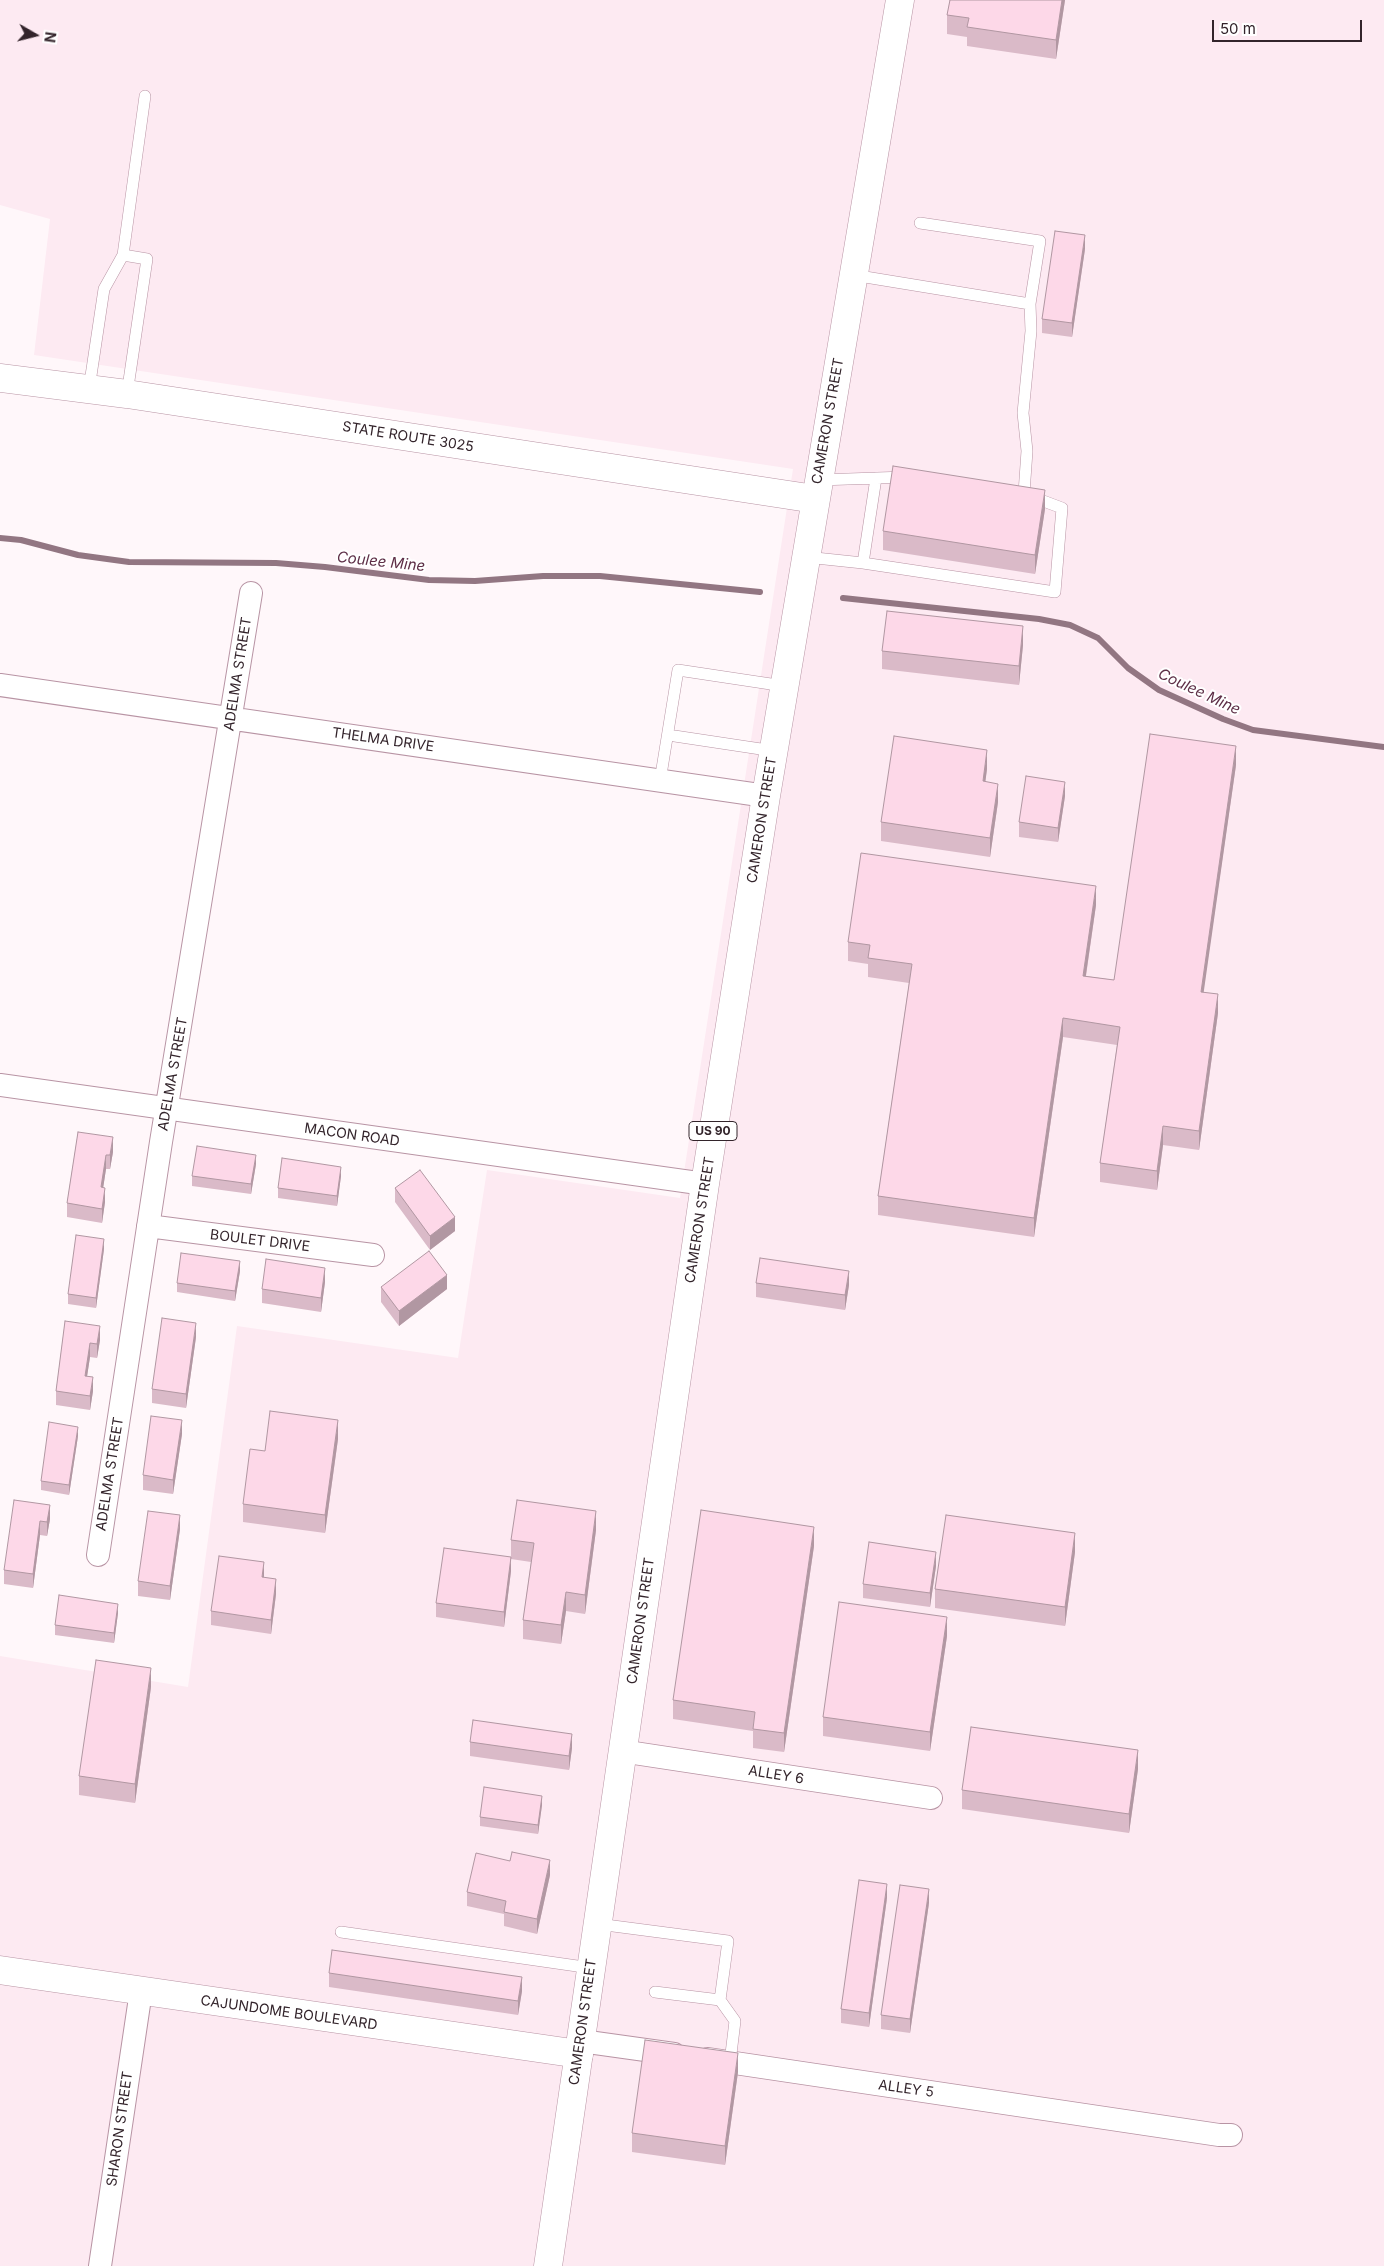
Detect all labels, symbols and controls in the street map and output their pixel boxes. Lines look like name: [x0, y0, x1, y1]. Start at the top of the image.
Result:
north arrow: [10, 10, 60, 60]
scale bar: [1214, 10, 1364, 42]
text: 50 m: [1220, 19, 1256, 38]
text: N: [41, 31, 60, 44]
street label: CAMERON STREET: [809, 357, 847, 485]
street label: STATE ROUTE 3025: [341, 418, 475, 456]
water label: Coulee Mine: [336, 548, 426, 576]
street label: ADELMA STREET: [221, 616, 255, 732]
water label: Coulee Mine: [1155, 665, 1243, 719]
street label: THELMA DRIVE: [331, 725, 435, 755]
street label: CAMERON STREET: [744, 756, 780, 884]
street label: ADELMA STREET: [155, 1016, 191, 1132]
street label: MACON ROAD: [303, 1120, 401, 1150]
road number: US 90: [689, 1122, 737, 1140]
street label: CAMERON STREET: [682, 1156, 718, 1284]
street label: BOULET DRIVE: [209, 1227, 311, 1255]
street label: ADELMA STREET: [93, 1416, 127, 1532]
street label: CAMERON STREET: [624, 1557, 658, 1685]
street label: ALLEY 6: [747, 1762, 805, 1788]
street label: CAMERON STREET: [566, 1958, 600, 2086]
street label: CAJUNDOME BOULEVARD: [199, 1992, 379, 2034]
street label: SHARON STREET: [104, 2070, 136, 2188]
street label: ALLEY 5: [877, 2077, 935, 2101]

